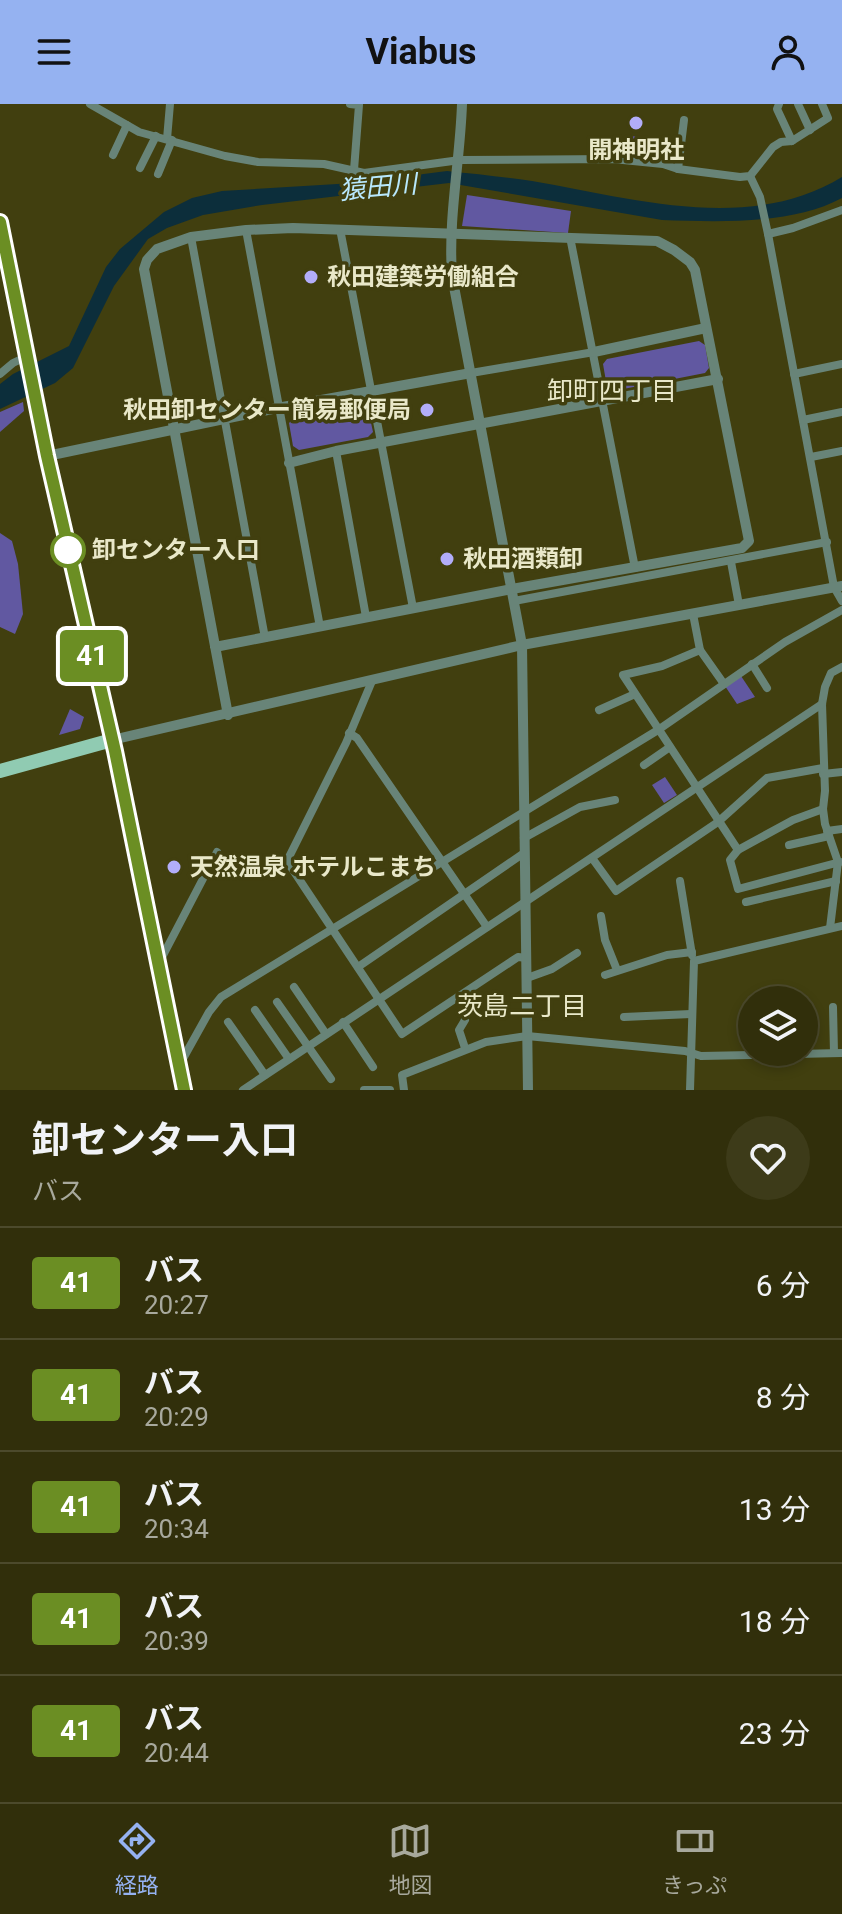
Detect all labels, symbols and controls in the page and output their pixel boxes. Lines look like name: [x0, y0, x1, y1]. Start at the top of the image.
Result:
icon: menu: [32, 30, 76, 74]
icon: person: [766, 30, 810, 74]
text: Viabus: [365, 31, 477, 73]
marker: 開神明社: [627, 114, 645, 132]
place label: 開神明社: [588, 136, 684, 164]
water label: 猿田川: [338, 168, 421, 205]
place label: 秋田建築労働組合: [327, 263, 519, 291]
marker: 秋田建築労働組合: [302, 268, 320, 286]
district label: 卸町四丁目: [547, 376, 677, 406]
place label: 秋田卸センター簡易郵便局: [123, 396, 411, 424]
marker: 秋田卸センター簡易郵便局: [418, 401, 436, 419]
marker: 卸センター入口: [51, 533, 85, 567]
place label: 卸センター入口: [92, 536, 260, 564]
place label: 秋田酒類卸: [463, 545, 583, 573]
marker: 秋田酒類卸: [438, 550, 456, 568]
line badge: 41: [56, 630, 128, 682]
text: 41: [76, 639, 108, 672]
place label: 天然温泉 ホテルこまち: [190, 853, 436, 881]
marker: 天然温泉 ホテルこまち: [165, 858, 183, 876]
map controls: [738, 986, 818, 1066]
button: layers: [738, 986, 818, 1066]
district label: 茨島二丁目: [457, 991, 587, 1021]
button: heart: [726, 1116, 810, 1200]
text: 卸センター入口: [32, 1118, 298, 1162]
text: バス: [32, 1176, 84, 1206]
text: バス: [144, 1253, 204, 1288]
text: 41: [60, 1266, 92, 1299]
text: 6 分: [756, 1268, 810, 1303]
text: 20:27: [144, 1290, 209, 1320]
text: バス: [144, 1365, 204, 1400]
text: 41: [60, 1378, 92, 1411]
text: 8 分: [756, 1380, 810, 1415]
text: 20:29: [144, 1402, 209, 1432]
text: バス: [144, 1477, 204, 1512]
text: 41: [60, 1490, 92, 1523]
text: 13 分: [739, 1492, 810, 1527]
text: 20:34: [144, 1514, 209, 1544]
text: バス: [144, 1589, 204, 1624]
text: 41: [60, 1602, 92, 1635]
text: 18 分: [739, 1604, 810, 1639]
text: 20:39: [144, 1626, 209, 1656]
text: バス: [144, 1701, 204, 1736]
text: 41: [60, 1714, 92, 1747]
text: 23 分: [739, 1716, 810, 1751]
text: 20:44: [144, 1738, 209, 1768]
tab: 経路: [115, 1819, 159, 1899]
tab: 地図: [388, 1819, 432, 1899]
tab: きっぷ: [662, 1819, 727, 1899]

